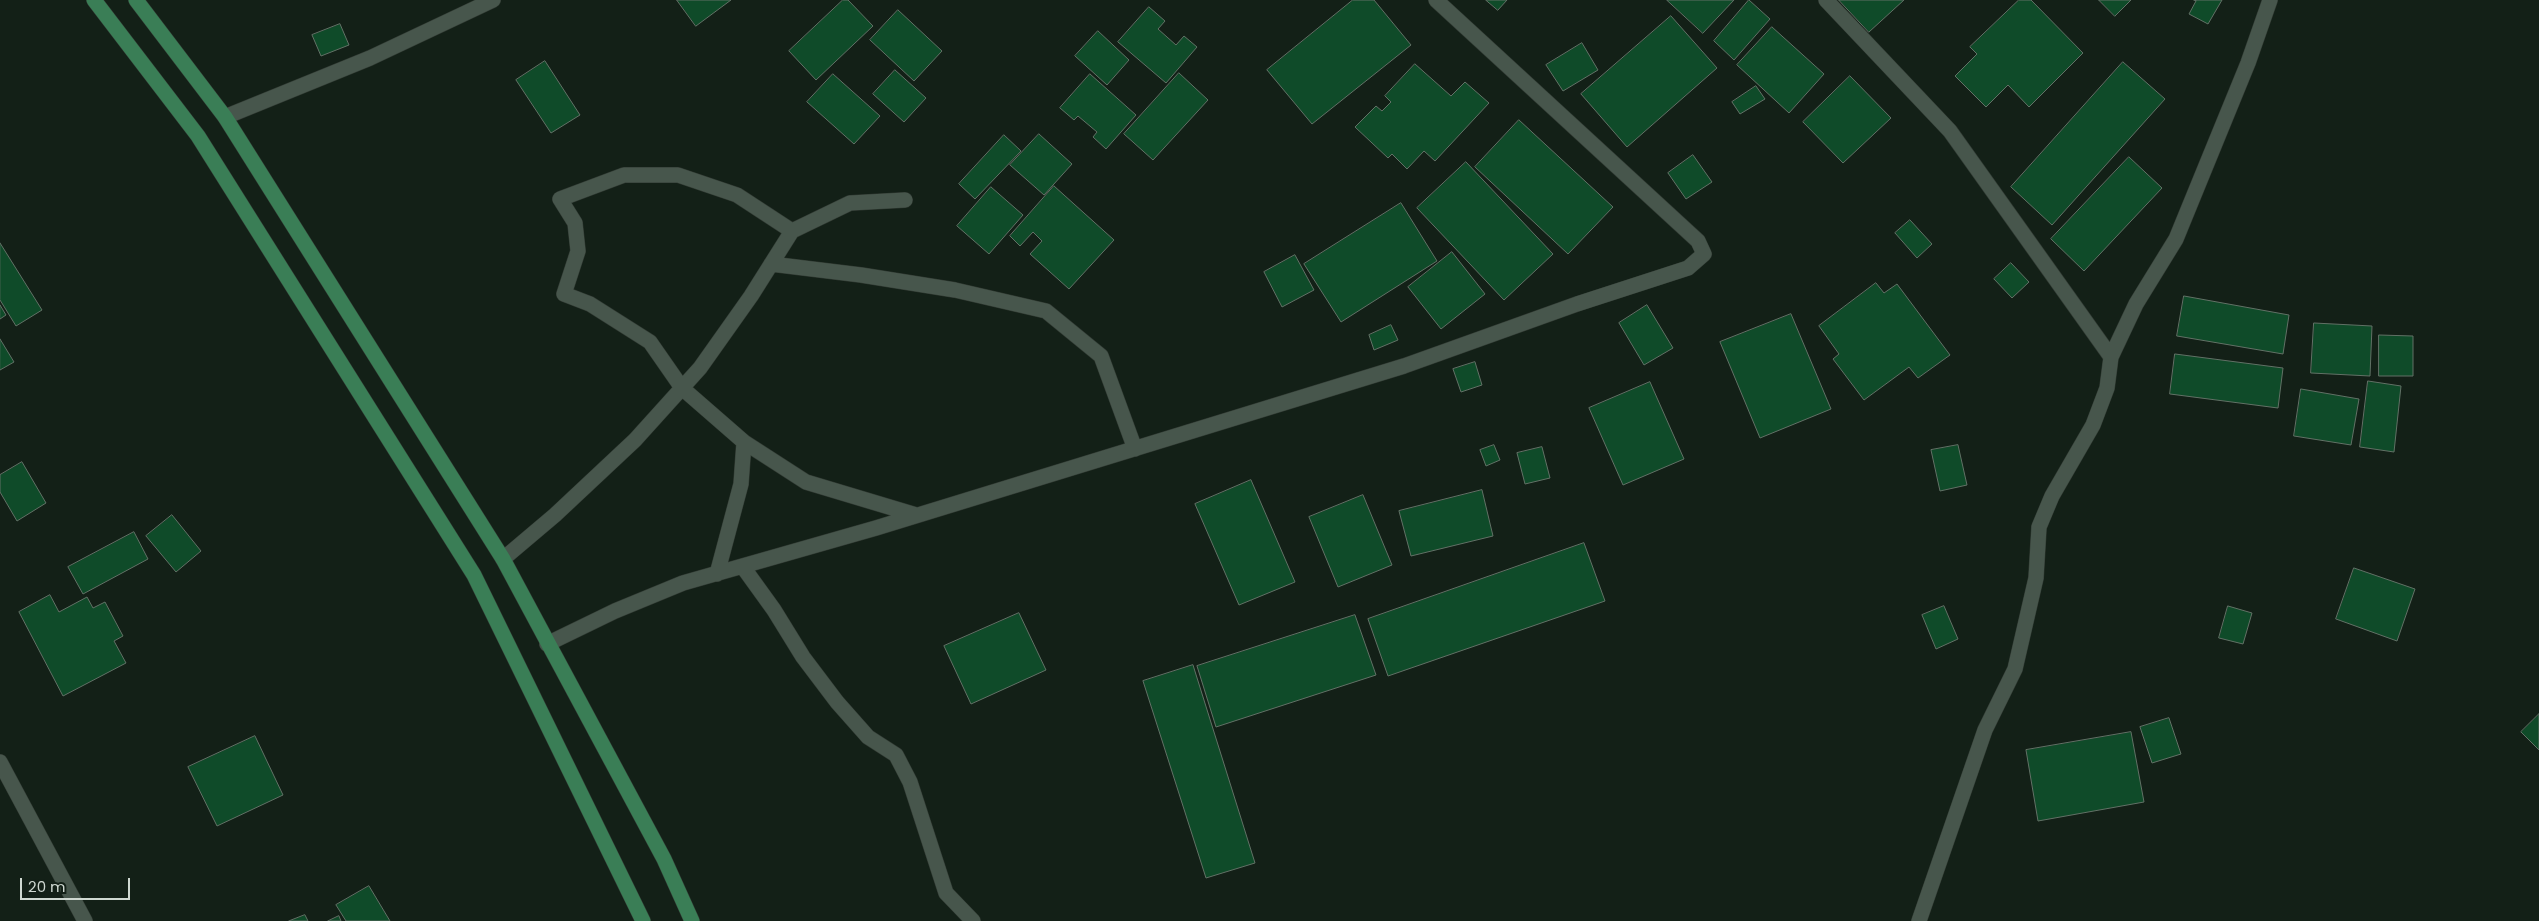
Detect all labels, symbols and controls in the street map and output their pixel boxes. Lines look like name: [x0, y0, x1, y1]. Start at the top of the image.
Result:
scale bar: [22, 868, 132, 900]
text: 20 m: [28, 876, 66, 897]

